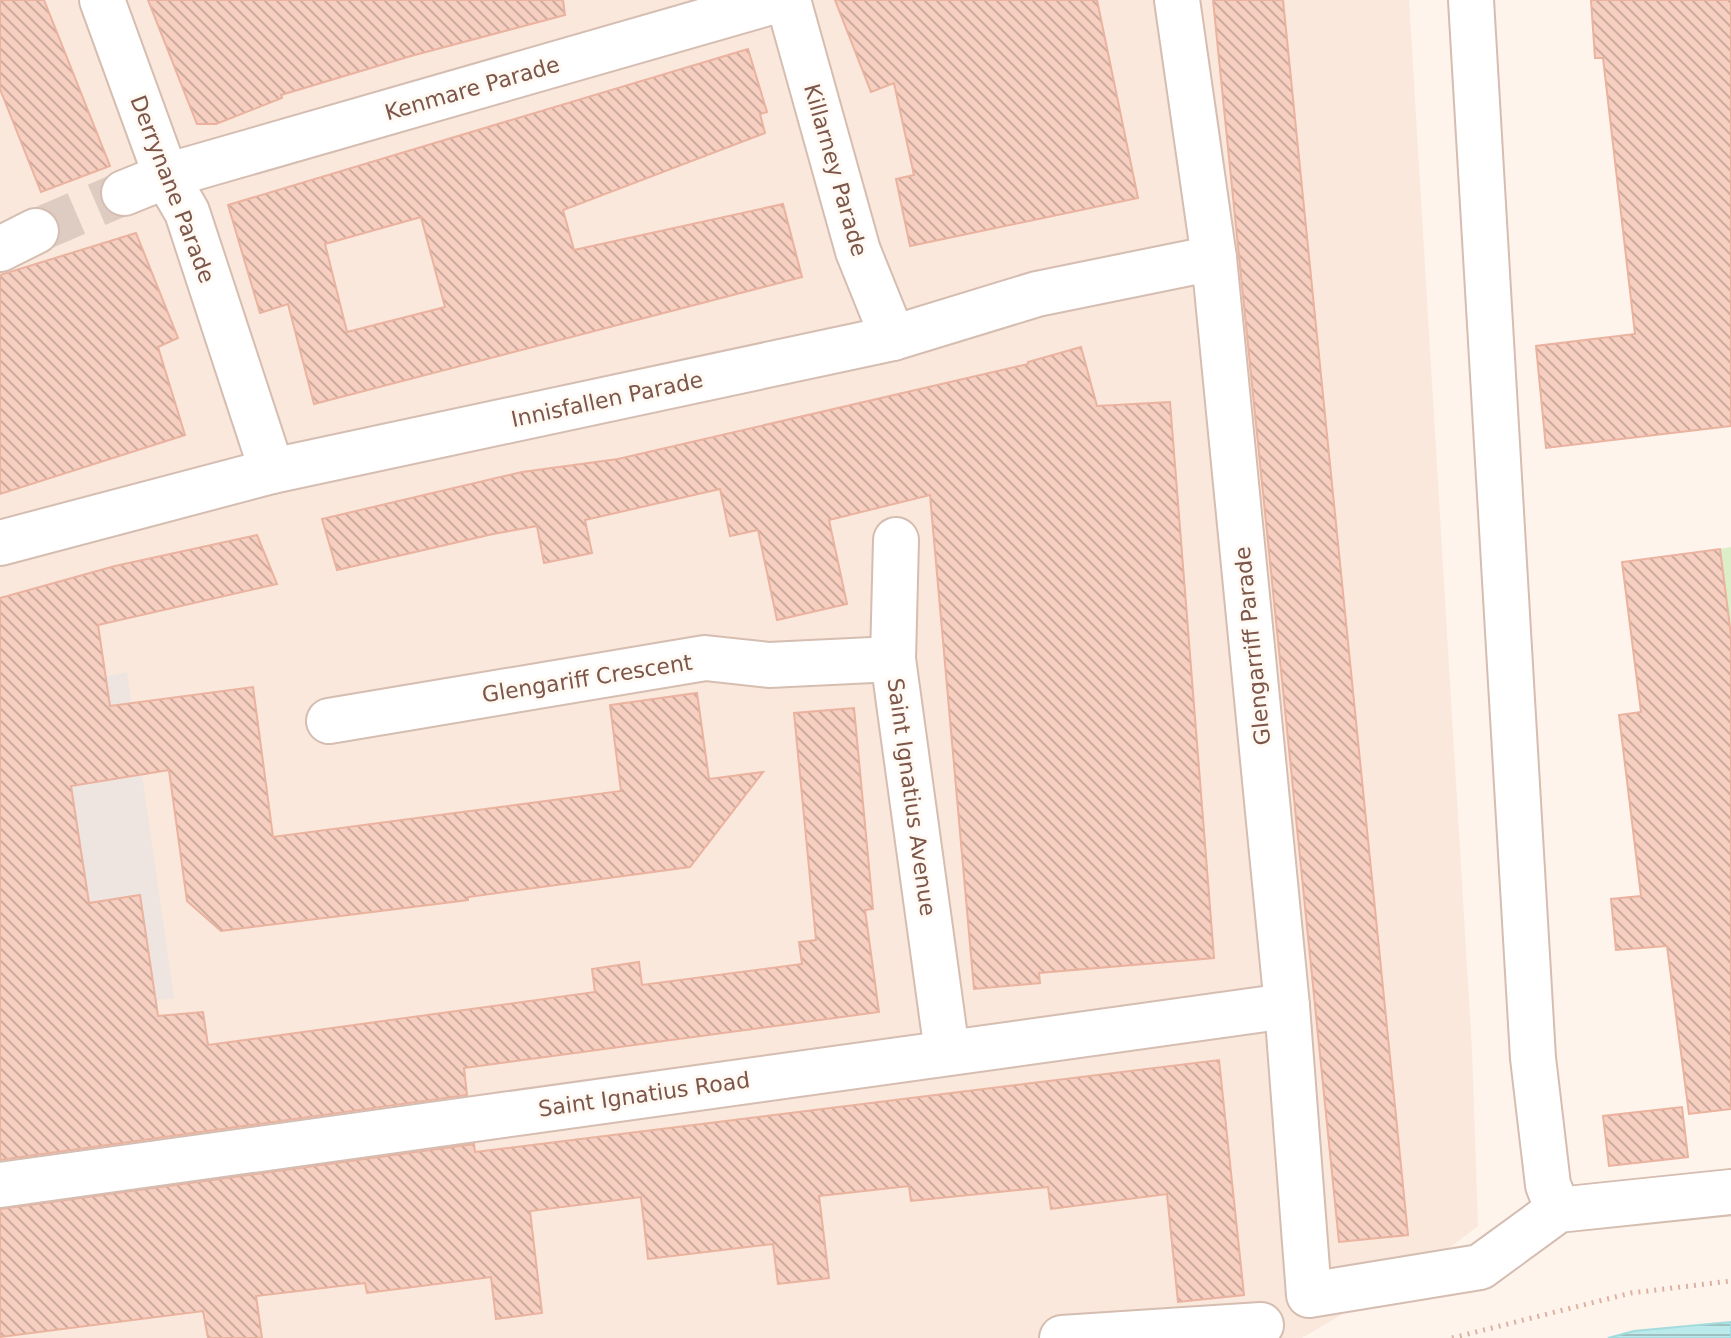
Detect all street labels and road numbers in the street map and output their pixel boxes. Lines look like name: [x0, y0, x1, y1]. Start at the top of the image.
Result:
street label: Kenmare Parade: [382, 52, 562, 125]
street label: Killarney Parade: [799, 81, 872, 259]
street label: Derrynane Parade: [125, 92, 220, 286]
street label: Innisfallen Parade: [509, 367, 705, 432]
street label: Glengarriff Parade: [1230, 545, 1275, 747]
street label: Glengariff Crescent: [480, 649, 694, 707]
street label: Saint Ignatius Avenue: [882, 677, 941, 918]
street label: Saint Ignatius Road: [537, 1067, 751, 1122]

